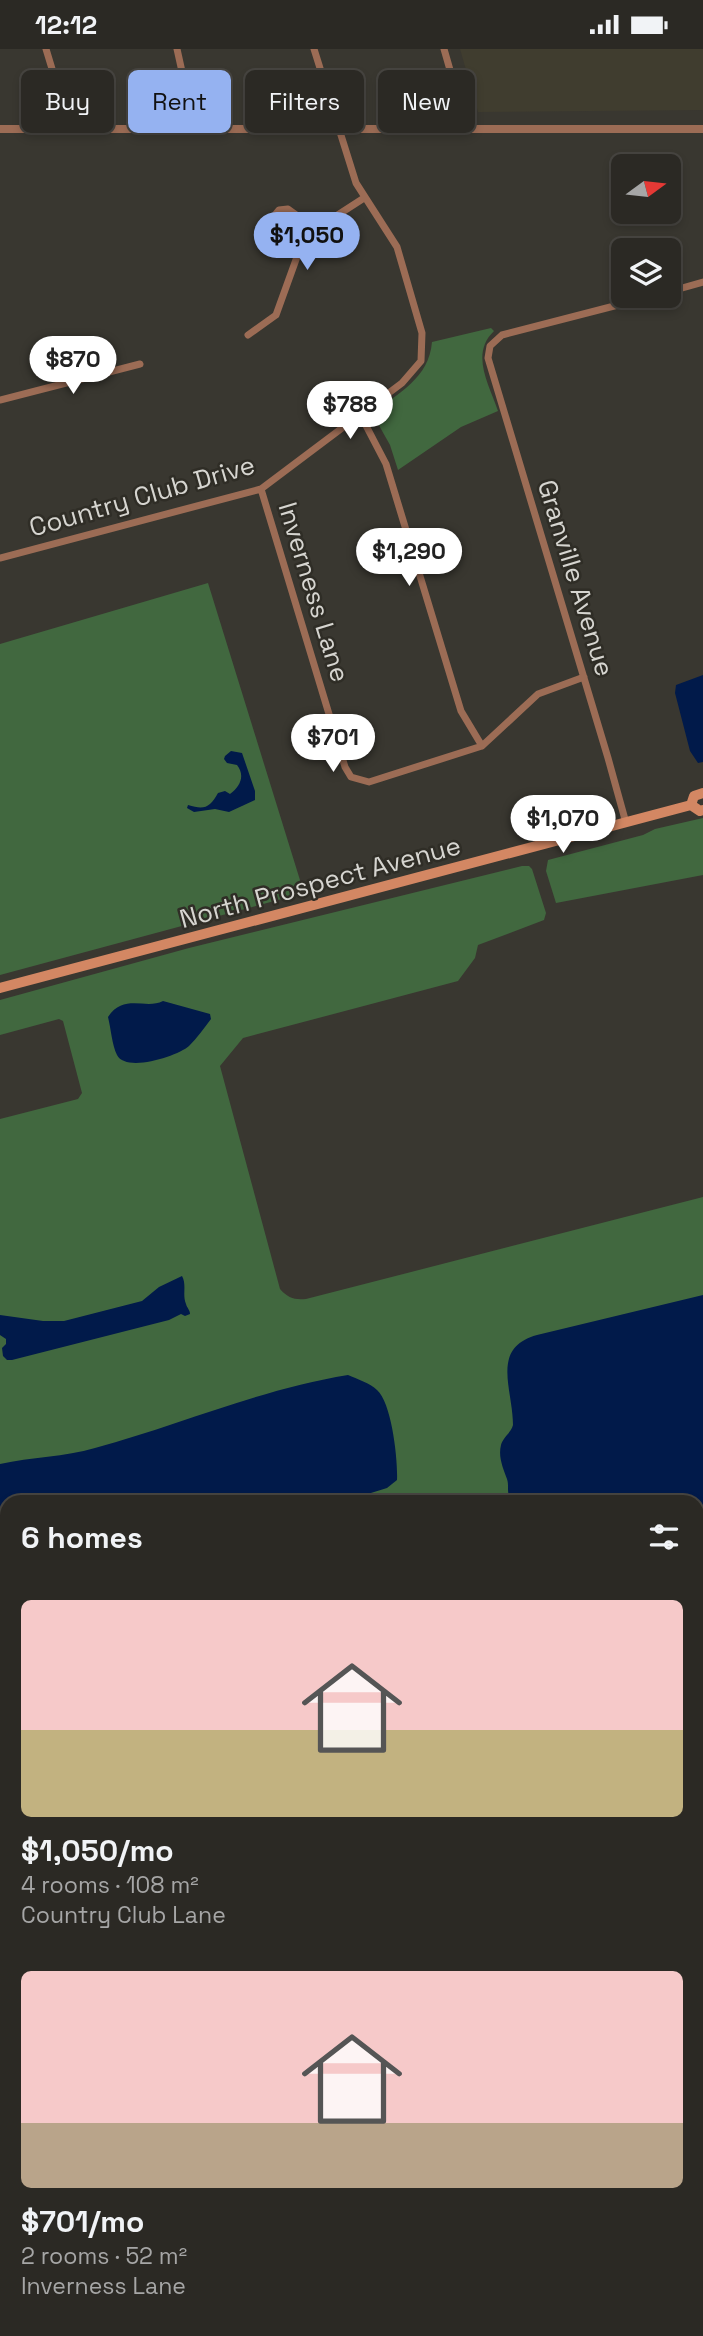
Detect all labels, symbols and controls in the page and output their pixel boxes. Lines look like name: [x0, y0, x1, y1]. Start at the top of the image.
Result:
text: 12:12: [35, 8, 97, 42]
chip: Buy: [21, 70, 114, 133]
chip: Rent: [128, 70, 231, 133]
chip: Filters: [245, 70, 364, 133]
chip: New: [378, 70, 475, 133]
north arrow: [611, 154, 681, 224]
map controls: [611, 154, 681, 308]
pin: $1,050: [250, 213, 364, 272]
text: $1,050: [270, 220, 344, 250]
button: layers: [611, 238, 681, 308]
pin: $870: [32, 337, 114, 396]
text: $870: [45, 344, 101, 374]
pin: $788: [309, 381, 391, 441]
text: $788: [323, 389, 377, 419]
street label: Country Club Drive: [25, 448, 259, 544]
street label: Granville Avenue: [530, 476, 622, 680]
street label: Inverness Lane: [270, 498, 358, 686]
pin: $1,290: [352, 529, 466, 588]
text: $1,290: [372, 536, 446, 566]
pin: $701: [292, 715, 374, 774]
text: $701: [307, 722, 359, 752]
pin: $1,070: [506, 795, 620, 855]
text: $1,070: [527, 803, 599, 833]
street label: North Prospect Avenue: [176, 828, 464, 936]
text: 6 homes: [21, 1518, 143, 1557]
icon: filters: [645, 1518, 683, 1556]
icon: home: [289, 1645, 415, 1771]
text: $1,050/mo: [21, 1831, 174, 1870]
text: 4 rooms · 108 m²: [21, 1870, 199, 1900]
text: Country Club Lane: [21, 1900, 226, 1930]
icon: home: [289, 2016, 415, 2142]
text: $701/mo: [21, 2202, 144, 2241]
text: 2 rooms · 52 m²: [21, 2241, 187, 2271]
text: Inverness Lane: [21, 2271, 186, 2301]

